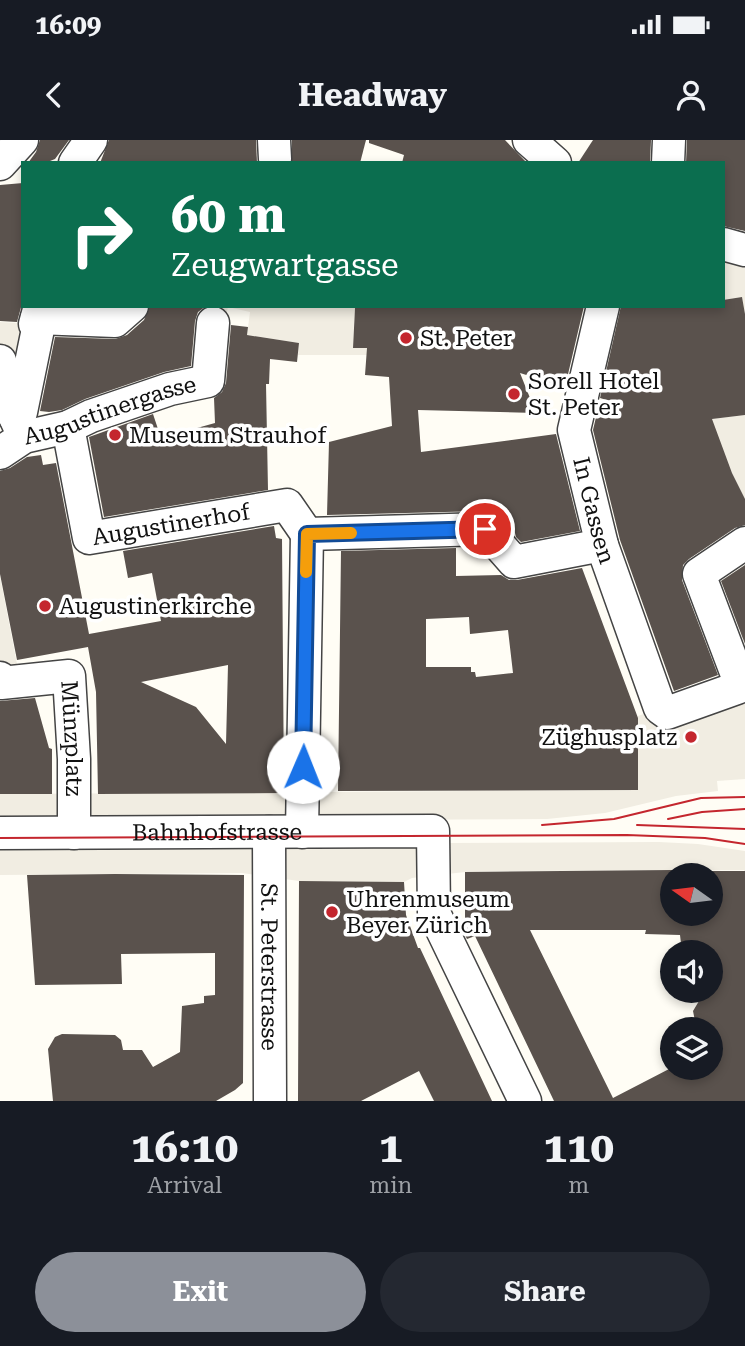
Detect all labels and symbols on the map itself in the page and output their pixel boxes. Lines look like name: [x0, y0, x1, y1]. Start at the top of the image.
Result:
place label: St. Peter: [420, 325, 512, 352]
marker: St. Peter: [398, 330, 414, 346]
place label: Sorell Hotel St. Peter: [528, 368, 659, 421]
street label: Augustinergasse: [21, 370, 199, 450]
marker: Sorell Hotel St. Peter: [506, 386, 522, 402]
place label: Museum Strauhof: [129, 422, 327, 449]
marker: Museum Strauhof: [107, 427, 123, 443]
street label: In Gassen: [568, 454, 621, 567]
street label: Augustinerhof: [90, 498, 253, 551]
pin: [455, 499, 515, 559]
place label: Augustinerkirche: [59, 593, 252, 620]
marker: Augustinerkirche: [37, 598, 53, 614]
street label: Münzplatz: [56, 680, 88, 797]
place label: Züghusplatz: [541, 724, 677, 751]
marker: Züghusplatz: [683, 729, 699, 745]
position arrow: [266, 730, 340, 804]
street label: Bahnhofstrasse: [132, 818, 302, 846]
north arrow: [660, 863, 723, 926]
street label: St. Peterstrasse: [256, 883, 283, 1051]
place label: Uhrenmuseum Beyer Zürich: [346, 886, 510, 939]
marker: Uhrenmuseum Beyer Zürich: [324, 904, 340, 920]

